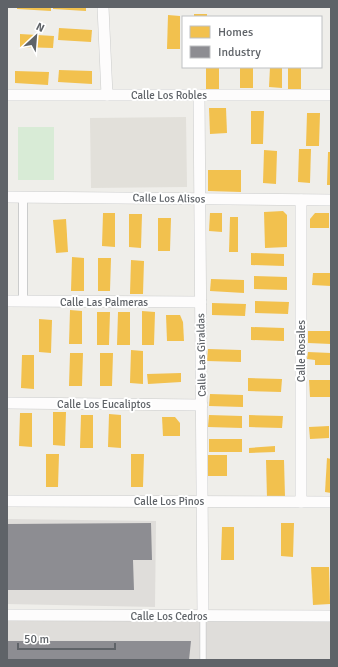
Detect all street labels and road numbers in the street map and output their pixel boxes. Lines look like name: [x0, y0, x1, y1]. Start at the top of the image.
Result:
street label: Calle Los Robles: [131, 89, 207, 102]
street label: Calle Los Alisos: [132, 191, 206, 206]
street label: Calle Las Palmeras: [60, 296, 148, 309]
street label: Calle Las Giraldas: [194, 313, 209, 397]
street label: Calle Rosales: [295, 320, 308, 382]
street label: Calle Los Eucaliptos: [57, 398, 151, 411]
street label: Calle Los Pinos: [134, 495, 204, 508]
street label: Calle Los Cedros: [131, 610, 208, 623]

